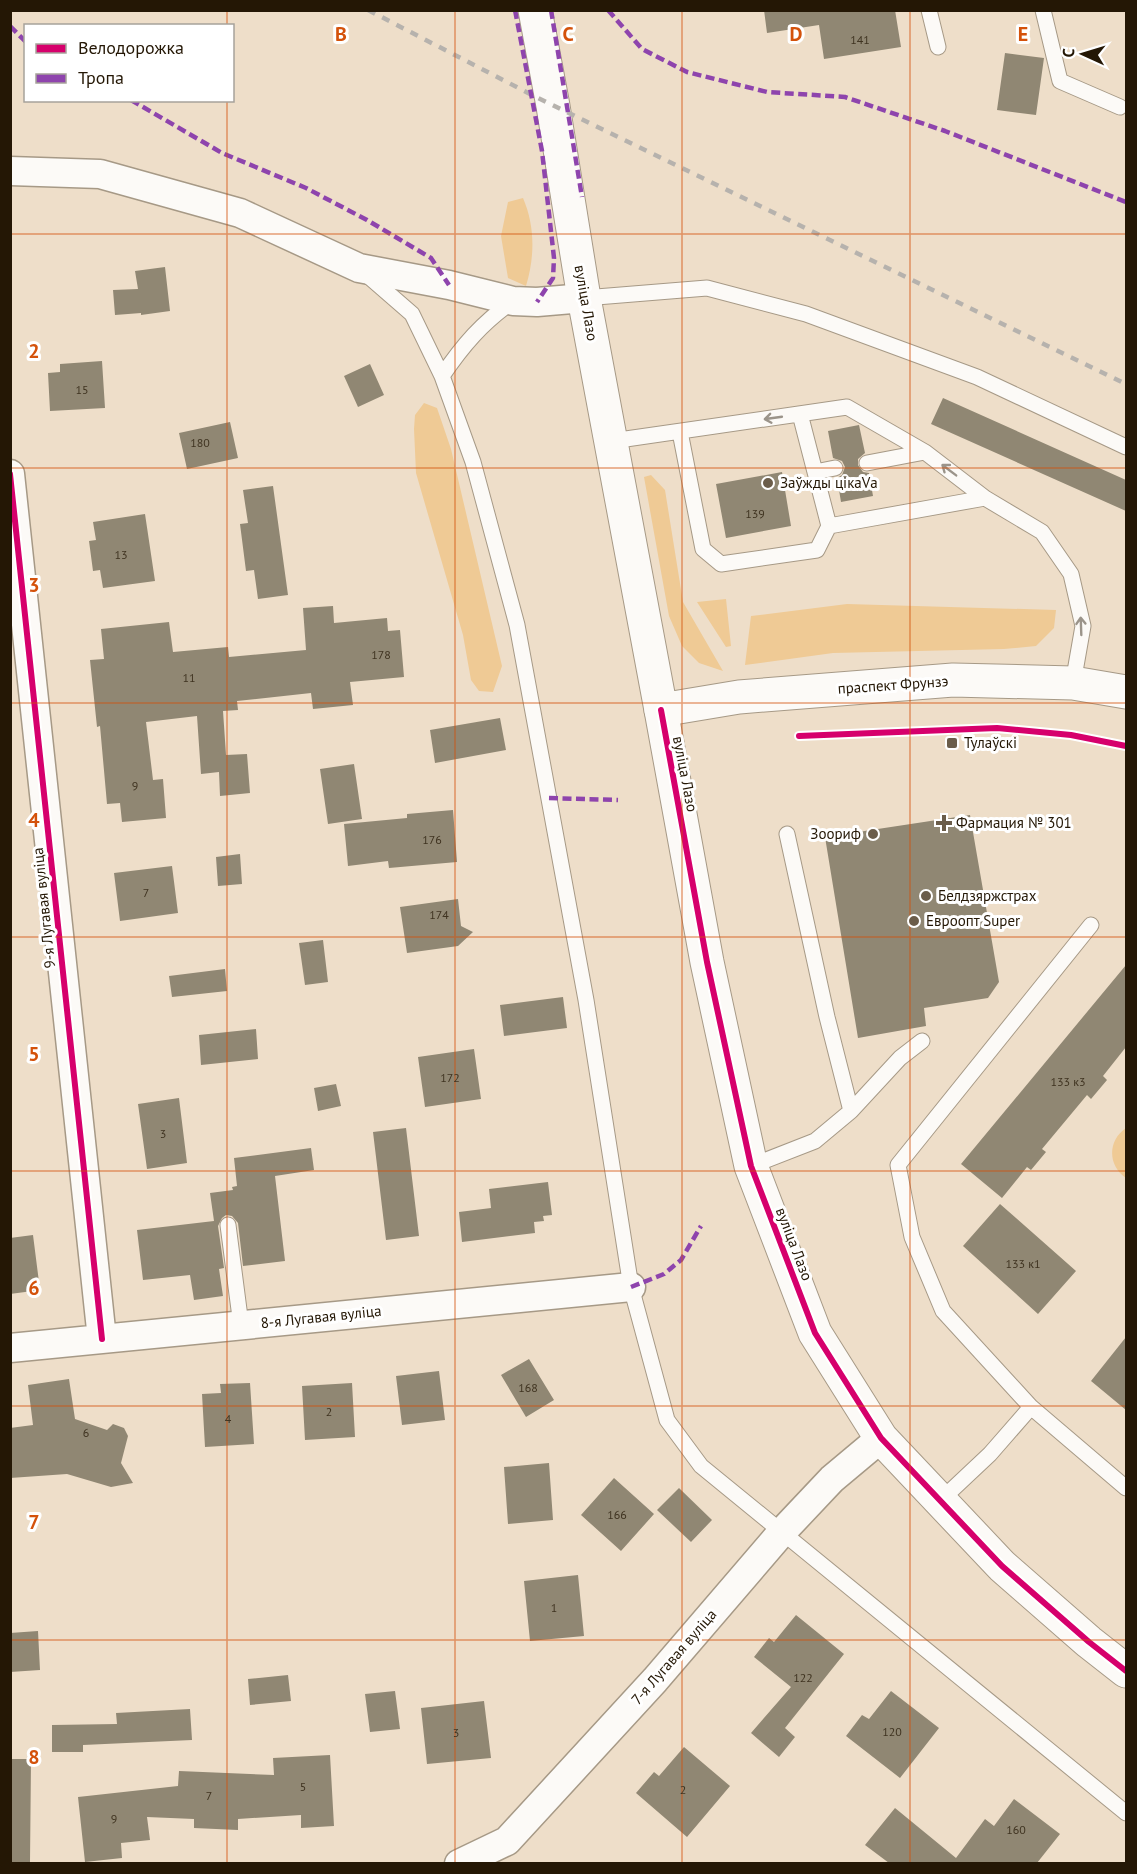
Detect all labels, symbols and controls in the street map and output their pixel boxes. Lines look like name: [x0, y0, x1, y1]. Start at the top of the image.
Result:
text: B: [335, 21, 347, 47]
text: C: [562, 21, 574, 47]
text: D: [790, 21, 803, 47]
text: E: [1018, 21, 1028, 47]
legend: [24, 24, 234, 102]
north arrow: [1053, 24, 1113, 84]
house number: 141: [850, 32, 870, 47]
text: Велодорожка: [78, 36, 184, 59]
text: С: [1058, 48, 1078, 58]
text: Тропа: [78, 66, 124, 89]
street label: вуліца Лазо: [570, 263, 603, 342]
text: 2: [28, 338, 40, 364]
house number: 15: [75, 382, 89, 397]
one-way arrow: [763, 412, 783, 423]
house number: 180: [190, 435, 210, 450]
one-way arrow: [941, 464, 957, 476]
place label: Заўжды цікаVа: [780, 473, 878, 492]
marker: Заўжды цікаVа: [761, 476, 775, 490]
house number: 139: [745, 506, 765, 521]
house number: 13: [114, 547, 128, 562]
text: 3: [28, 572, 40, 598]
one-way arrow: [1075, 617, 1086, 636]
house number: 178: [371, 647, 391, 662]
house number: 11: [182, 670, 196, 685]
street label: праспект Фрунзэ: [837, 671, 949, 698]
place label: Тулаўскі: [964, 733, 1017, 752]
street label: вуліца Лазо: [669, 734, 702, 813]
marker: Тулаўскі: [945, 736, 959, 750]
house number: 9: [132, 778, 138, 793]
text: 4: [28, 807, 40, 833]
place label: Фармация № 301: [956, 813, 1072, 832]
marker: Фармация № 301: [937, 816, 951, 830]
place label: Зоориф: [810, 824, 861, 843]
marker: Зоориф: [866, 827, 880, 841]
house number: 176: [422, 832, 442, 847]
street label: 9-я Лугавая вуліца: [28, 847, 59, 969]
house number: 7: [143, 885, 149, 900]
place label: Белдзяржстрах: [938, 886, 1037, 905]
marker: Белдзяржстрах: [919, 889, 933, 903]
house number: 174: [429, 907, 449, 922]
place label: Евроопт Super: [926, 911, 1020, 930]
marker: Евроопт Super: [907, 914, 921, 928]
text: 5: [28, 1041, 40, 1067]
house number: 172: [440, 1070, 460, 1085]
house number: 133 к3: [1050, 1074, 1086, 1089]
house number: 3: [160, 1126, 166, 1141]
street label: вуліца Лазо: [772, 1205, 817, 1283]
house number: 133 к1: [1005, 1256, 1041, 1271]
text: 6: [28, 1275, 40, 1301]
street label: 8-я Лугавая вуліца: [260, 1301, 382, 1332]
house number: 168: [518, 1380, 538, 1395]
house number: 2: [326, 1404, 332, 1419]
house number: 4: [225, 1411, 232, 1426]
house number: 6: [83, 1425, 89, 1440]
house number: 166: [607, 1507, 627, 1522]
text: 7: [28, 1509, 40, 1535]
house number: 1: [551, 1600, 557, 1615]
street label: 7-я Лугавая вуліца: [627, 1605, 720, 1708]
house number: 122: [793, 1670, 813, 1685]
house number: 120: [882, 1724, 902, 1739]
house number: 3: [453, 1725, 459, 1740]
text: 8: [28, 1744, 40, 1770]
house number: 5: [300, 1779, 306, 1794]
house number: 2: [680, 1782, 686, 1797]
house number: 7: [206, 1788, 212, 1803]
house number: 9: [111, 1811, 117, 1826]
house number: 160: [1006, 1822, 1026, 1837]

